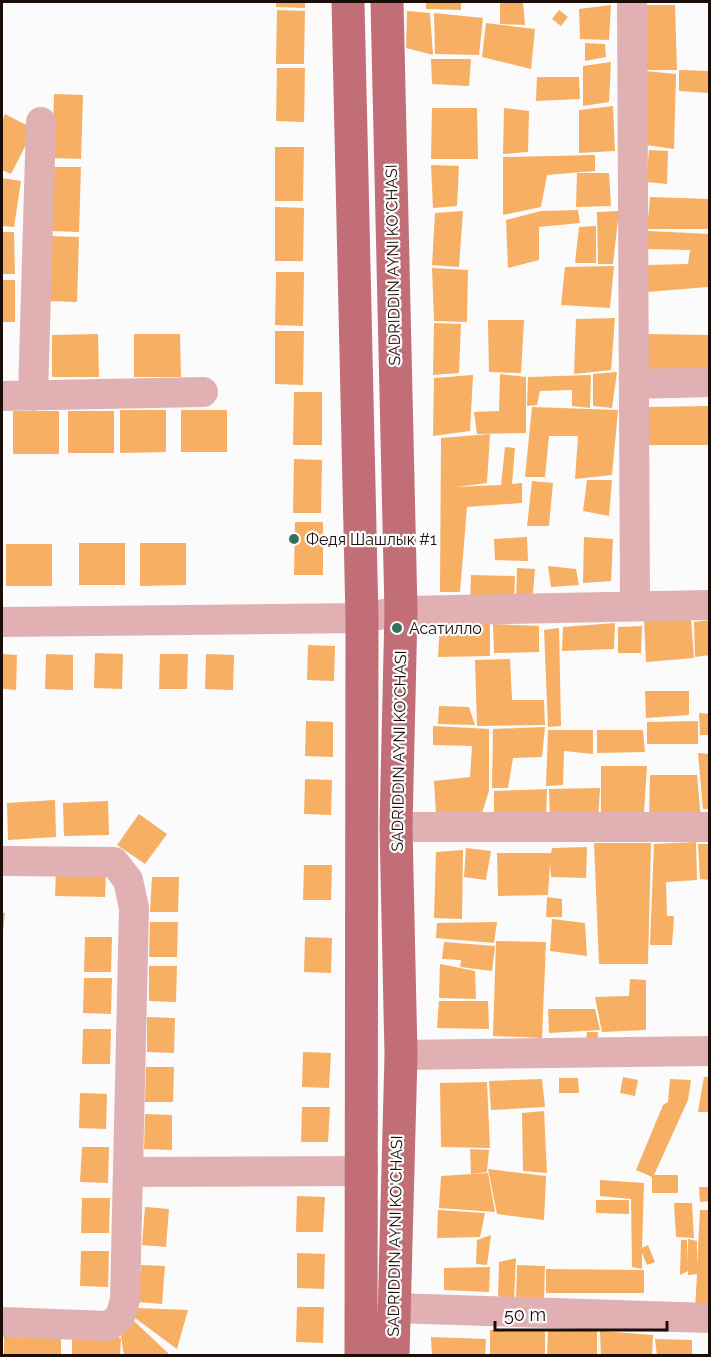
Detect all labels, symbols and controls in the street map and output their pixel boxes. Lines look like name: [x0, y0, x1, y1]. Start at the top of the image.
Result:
street label: SADRIDDIN AYNI KO'CHASI: [382, 164, 404, 366]
place label: Федя Шашлык #1: [306, 530, 437, 549]
marker: Федя Шашлык #1: [287, 532, 301, 546]
place label: Асатилло: [409, 619, 482, 638]
marker: Асатилло: [390, 621, 404, 635]
street label: SADRIDDIN AYNI KO'CHASI: [388, 650, 410, 852]
street label: SADRIDDIN AYNI KO'CHASI: [384, 1135, 406, 1337]
scale bar: [495, 1294, 668, 1332]
text: 50 m: [504, 1304, 546, 1325]

